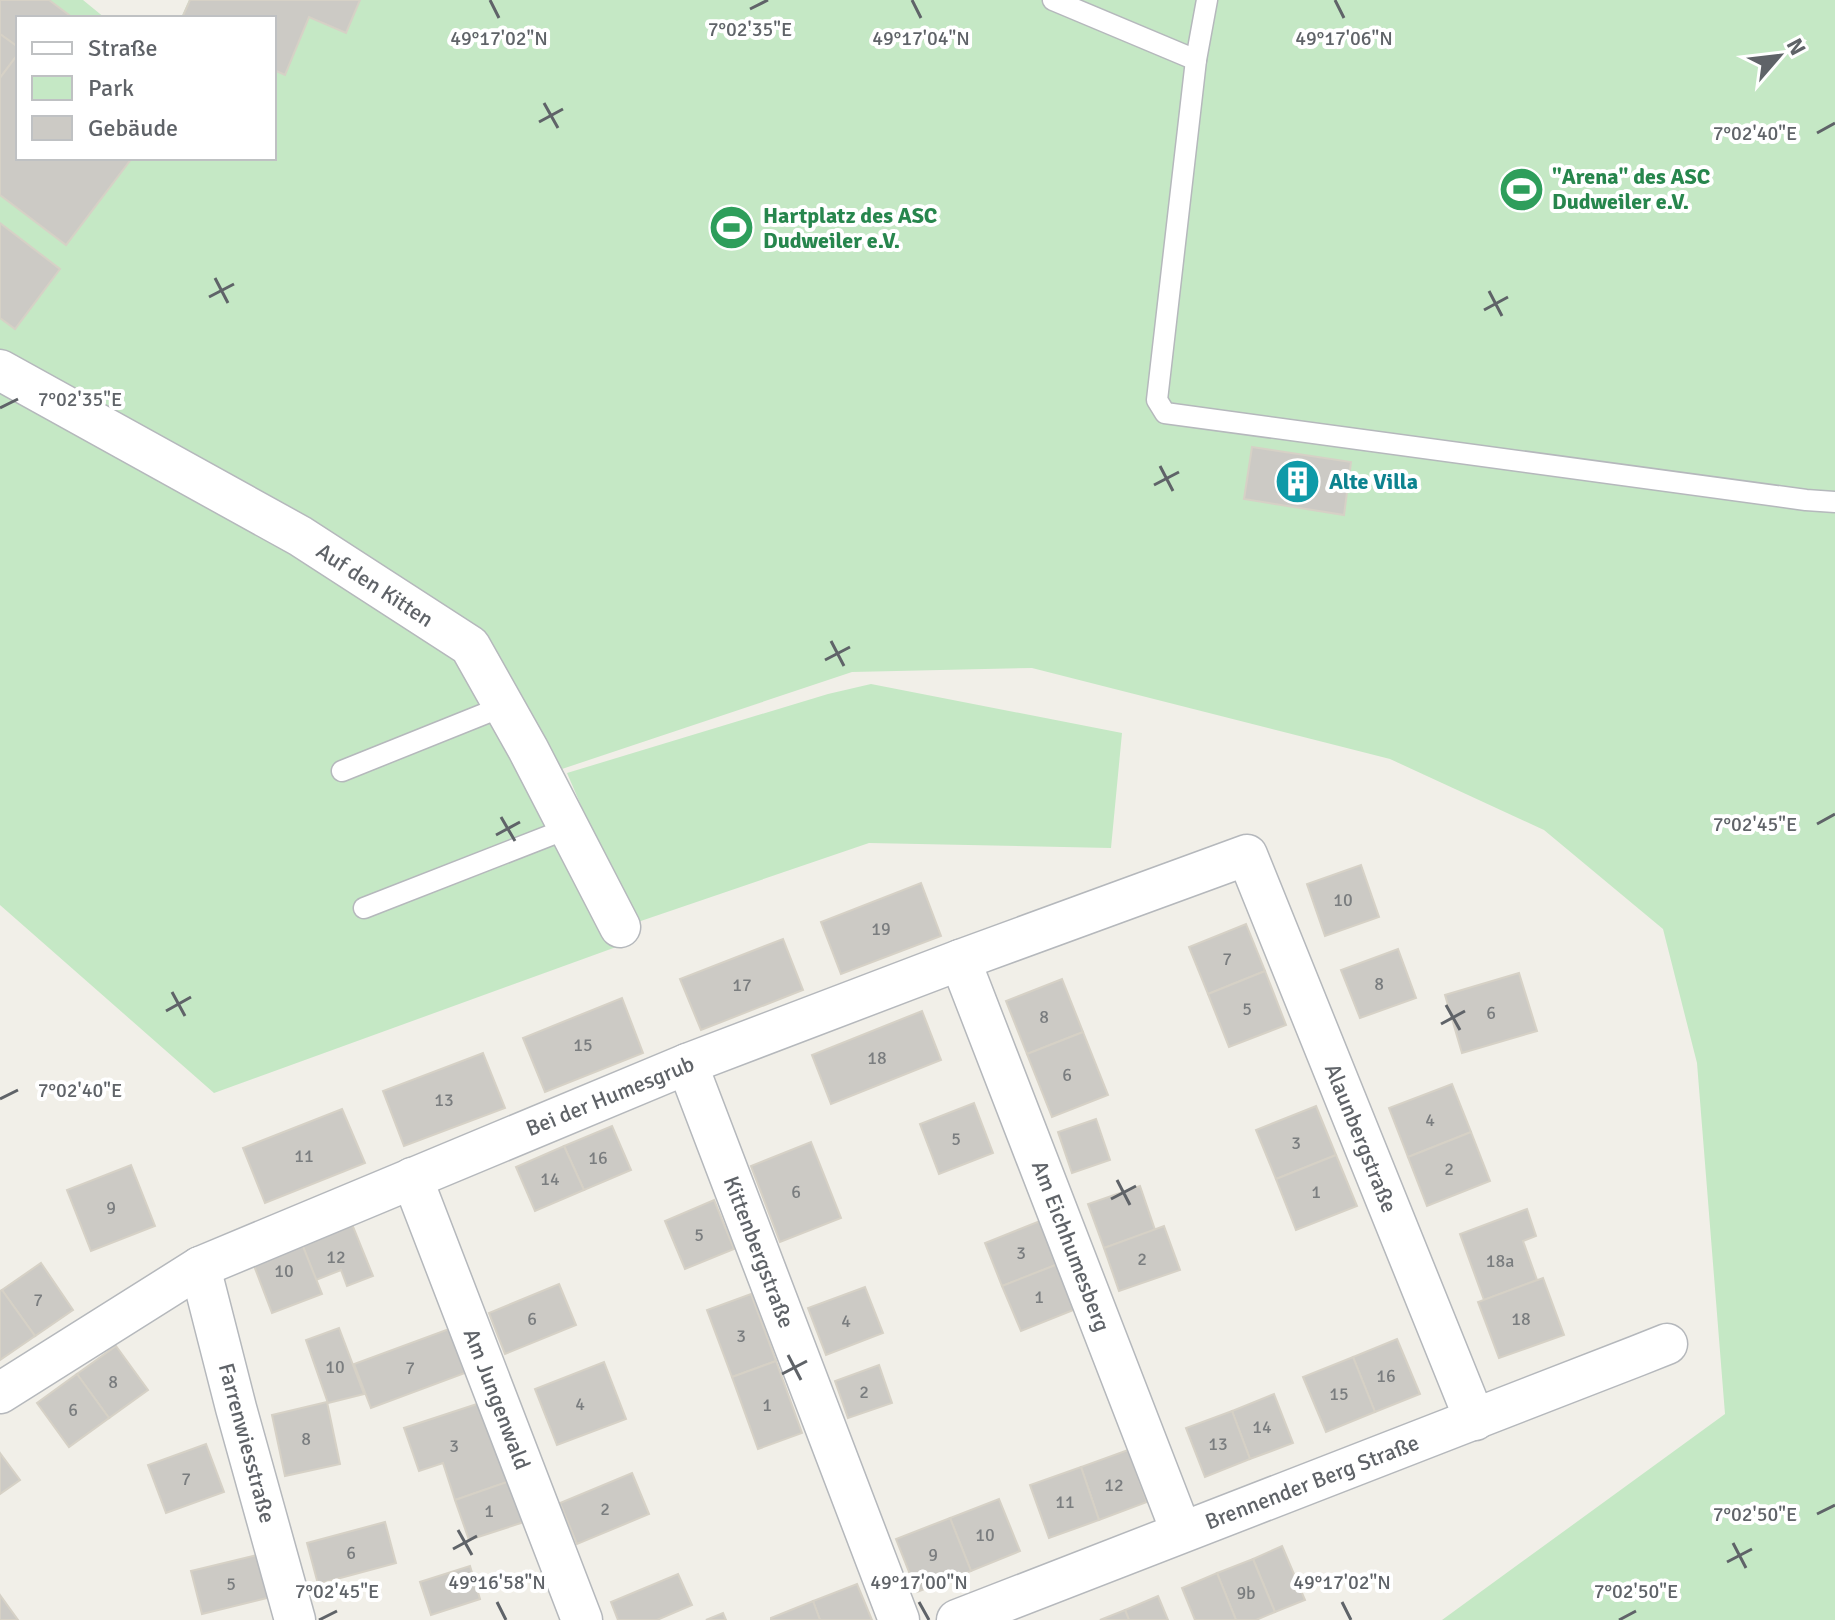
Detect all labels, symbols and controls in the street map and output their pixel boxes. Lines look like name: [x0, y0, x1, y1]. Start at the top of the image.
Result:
legend: [16, 16, 276, 160]
north arrow: [1739, 16, 1819, 96]
text: 7°02'35"E: [708, 17, 792, 42]
text: 49°17'02"N: [450, 26, 548, 51]
text: 49°17'04"N: [872, 26, 970, 51]
text: 49°17'06"N: [1295, 26, 1393, 51]
text: Straße: [88, 33, 158, 63]
text: N: [1781, 34, 1812, 60]
text: Park: [88, 73, 134, 103]
text: Gebäude: [88, 113, 178, 143]
text: 7°02'40"E: [1713, 121, 1797, 146]
place label: "Arena" des ASC Dudweiler e.V.: [1552, 163, 1710, 215]
sports icon: "Arena" des ASC Dudweiler e.V.: [1497, 165, 1545, 213]
place label: Hartplatz des ASC Dudweiler e.V.: [763, 202, 937, 254]
sports icon: Hartplatz des ASC Dudweiler e.V.: [708, 204, 756, 252]
text: 7°02'35"E: [38, 387, 122, 412]
building icon: Alte Villa: [1274, 457, 1322, 505]
place label: Alte Villa: [1329, 468, 1418, 495]
street label: Auf den Kitten: [311, 537, 439, 633]
text: 7°02'45"E: [1713, 812, 1797, 837]
house number: 10: [1333, 889, 1353, 911]
house number: 19: [871, 918, 891, 940]
house number: 7: [1222, 948, 1232, 970]
house number: 8: [1374, 973, 1384, 995]
house number: 17: [732, 974, 752, 996]
house number: 5: [1242, 998, 1252, 1020]
house number: 6: [1486, 1002, 1496, 1024]
house number: 8: [1039, 1006, 1049, 1028]
house number: 15: [573, 1034, 593, 1056]
house number: 18: [867, 1047, 887, 1069]
street label: Bei der Humesgrub: [522, 1050, 698, 1142]
street label: Alaunbergstraße: [1319, 1060, 1403, 1216]
house number: 6: [1062, 1064, 1072, 1086]
text: 7°02'40"E: [38, 1078, 122, 1103]
house number: 13: [434, 1089, 454, 1111]
house number: 4: [1425, 1109, 1435, 1131]
house number: 5: [951, 1128, 961, 1150]
house number: 3: [1291, 1132, 1301, 1154]
house number: 11: [294, 1145, 314, 1167]
house number: 16: [588, 1147, 608, 1169]
street label: Am Eichhumesberg: [1026, 1157, 1116, 1335]
house number: 2: [1444, 1158, 1454, 1180]
house number: 14: [540, 1168, 560, 1190]
street label: Kittenbergstraße: [718, 1172, 800, 1332]
house number: 6: [791, 1181, 801, 1203]
house number: 1: [1311, 1181, 1321, 1203]
house number: 9: [106, 1197, 116, 1219]
house number: 5: [694, 1224, 704, 1246]
house number: 3: [1016, 1242, 1026, 1264]
house number: 12: [326, 1246, 346, 1268]
house number: 2: [1137, 1248, 1147, 1270]
house number: 18a: [1486, 1250, 1514, 1272]
house number: 10: [274, 1260, 294, 1282]
house number: 1: [1034, 1286, 1044, 1308]
house number: 7: [33, 1289, 43, 1311]
house number: 6: [527, 1308, 537, 1330]
house number: 18: [1511, 1308, 1531, 1330]
house number: 4: [841, 1310, 851, 1332]
street label: Am Jungenwald: [458, 1325, 536, 1473]
house number: 3: [736, 1325, 746, 1347]
house number: 10: [325, 1356, 345, 1378]
house number: 7: [405, 1357, 415, 1379]
street label: Farrenwiesstraße: [213, 1360, 281, 1526]
house number: 16: [1376, 1365, 1396, 1387]
house number: 8: [108, 1371, 118, 1393]
house number: 2: [859, 1381, 869, 1403]
house number: 15: [1329, 1383, 1349, 1405]
house number: 4: [575, 1393, 585, 1415]
house number: 1: [762, 1394, 772, 1416]
house number: 6: [68, 1399, 78, 1421]
house number: 14: [1252, 1416, 1272, 1438]
house number: 8: [301, 1428, 311, 1450]
street label: Brennender Berg Straße: [1201, 1429, 1423, 1535]
house number: 13: [1208, 1433, 1228, 1455]
house number: 3: [449, 1435, 459, 1457]
house number: 7: [181, 1468, 191, 1490]
house number: 12: [1104, 1474, 1124, 1496]
house number: 11: [1055, 1491, 1075, 1513]
house number: 2: [600, 1498, 610, 1520]
house number: 1: [484, 1500, 494, 1522]
text: 7°02'50"E: [1713, 1502, 1797, 1527]
house number: 10: [975, 1524, 995, 1546]
house number: 6: [346, 1542, 356, 1564]
house number: 9: [928, 1544, 938, 1566]
text: 49°16'58"N: [448, 1570, 546, 1595]
text: 49°17'00"N: [870, 1570, 968, 1595]
text: 49°17'02"N: [1293, 1570, 1391, 1595]
house number: 5: [226, 1573, 236, 1595]
text: 7°02'45"E: [295, 1579, 379, 1604]
text: 7°02'50"E: [1594, 1579, 1678, 1604]
house number: 9b: [1236, 1582, 1256, 1604]

